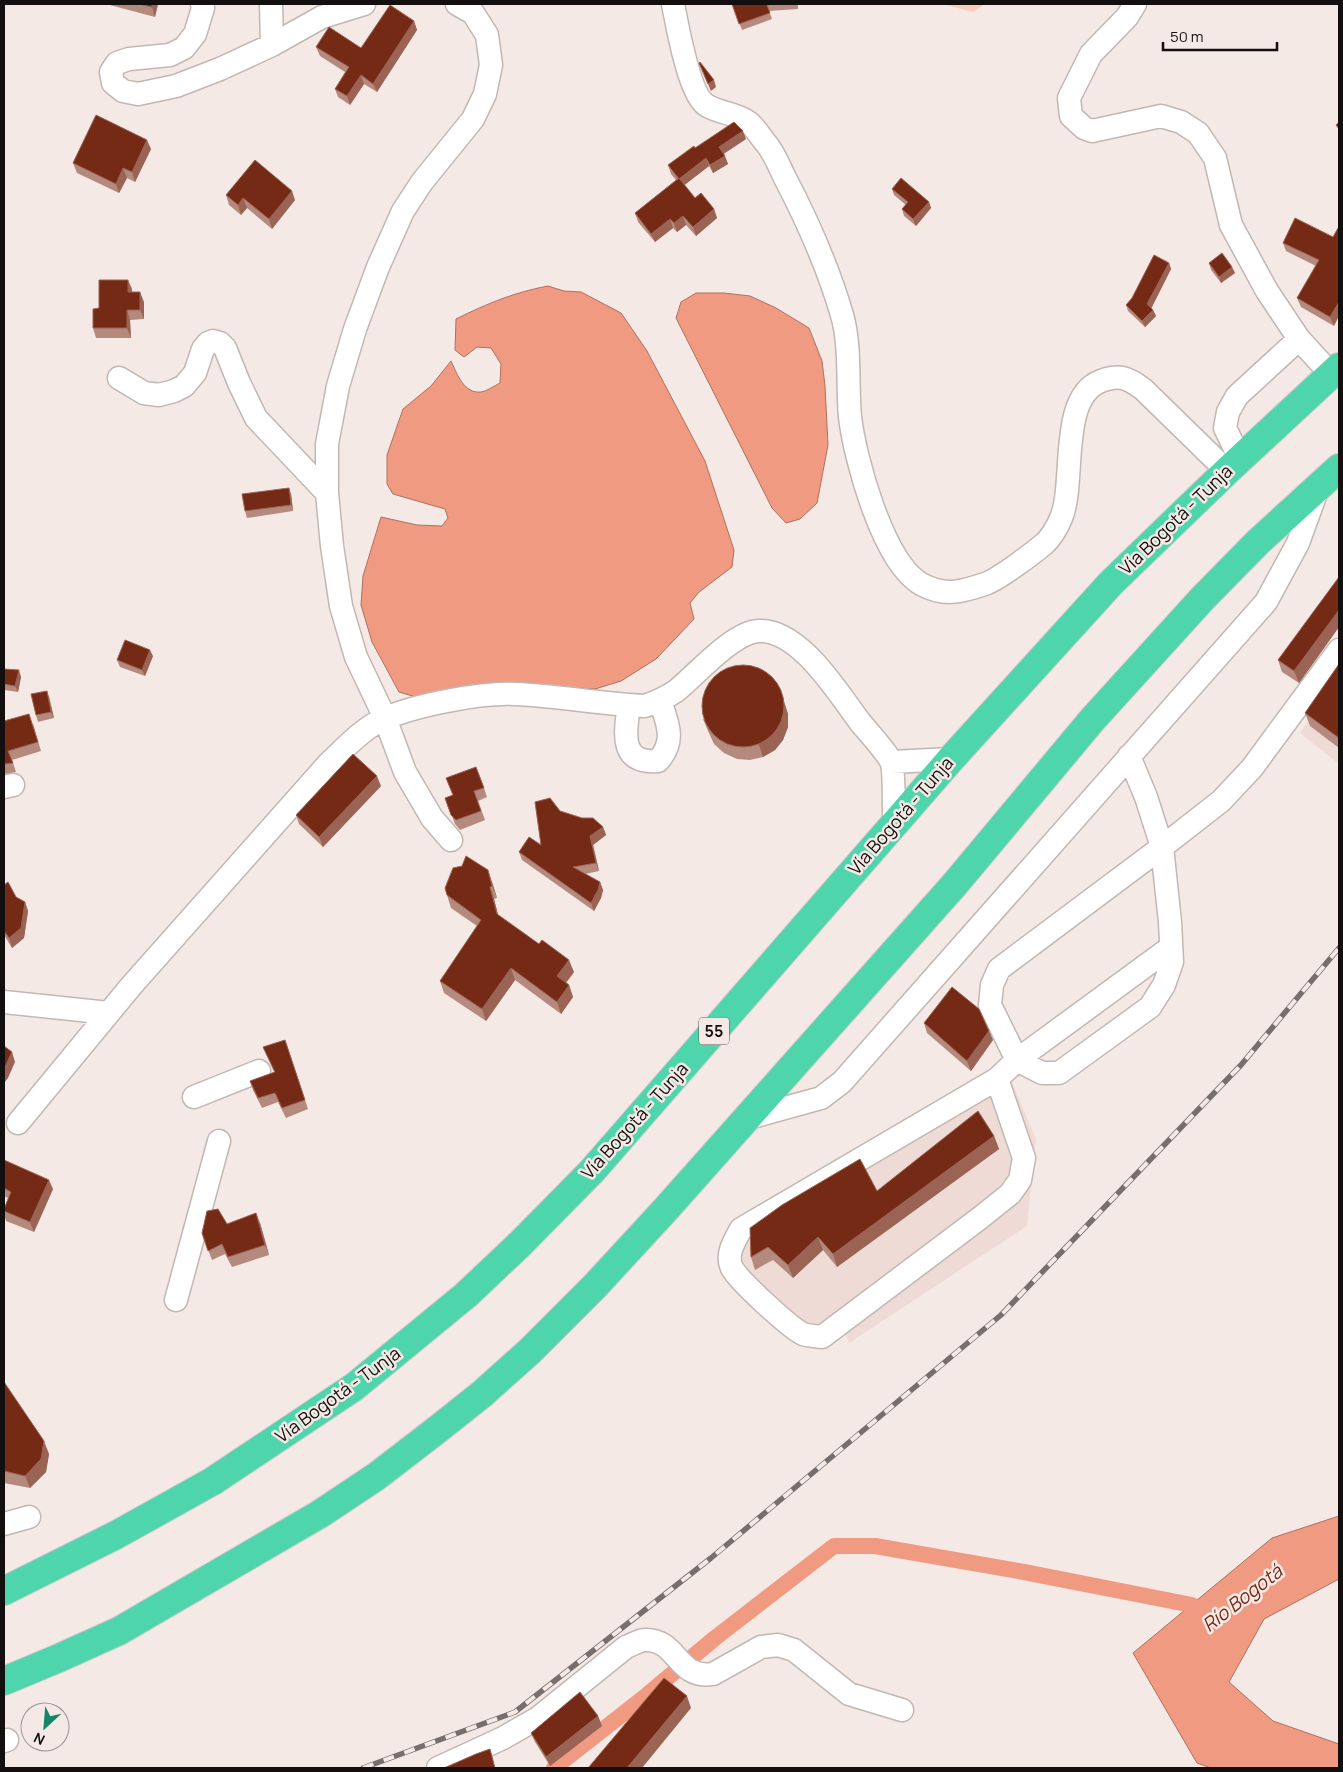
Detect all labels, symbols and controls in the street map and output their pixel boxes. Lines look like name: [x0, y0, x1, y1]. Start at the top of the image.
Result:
scale bar: [1163, 20, 1277, 52]
text: 50 m: [1170, 26, 1204, 47]
street label: Vía Bogotá - Tunja: [1113, 459, 1237, 580]
street label: Vía Bogotá - Tunja: [842, 751, 958, 879]
road number: 55: [699, 1018, 729, 1044]
street label: Vía Bogotá - Tunja: [575, 1057, 693, 1184]
street label: Vía Bogotá - Tunja: [270, 1341, 405, 1448]
water label: Río Bogotá: [1197, 1558, 1289, 1637]
north arrow: [20, 1702, 70, 1752]
text: N: [30, 1728, 48, 1750]

